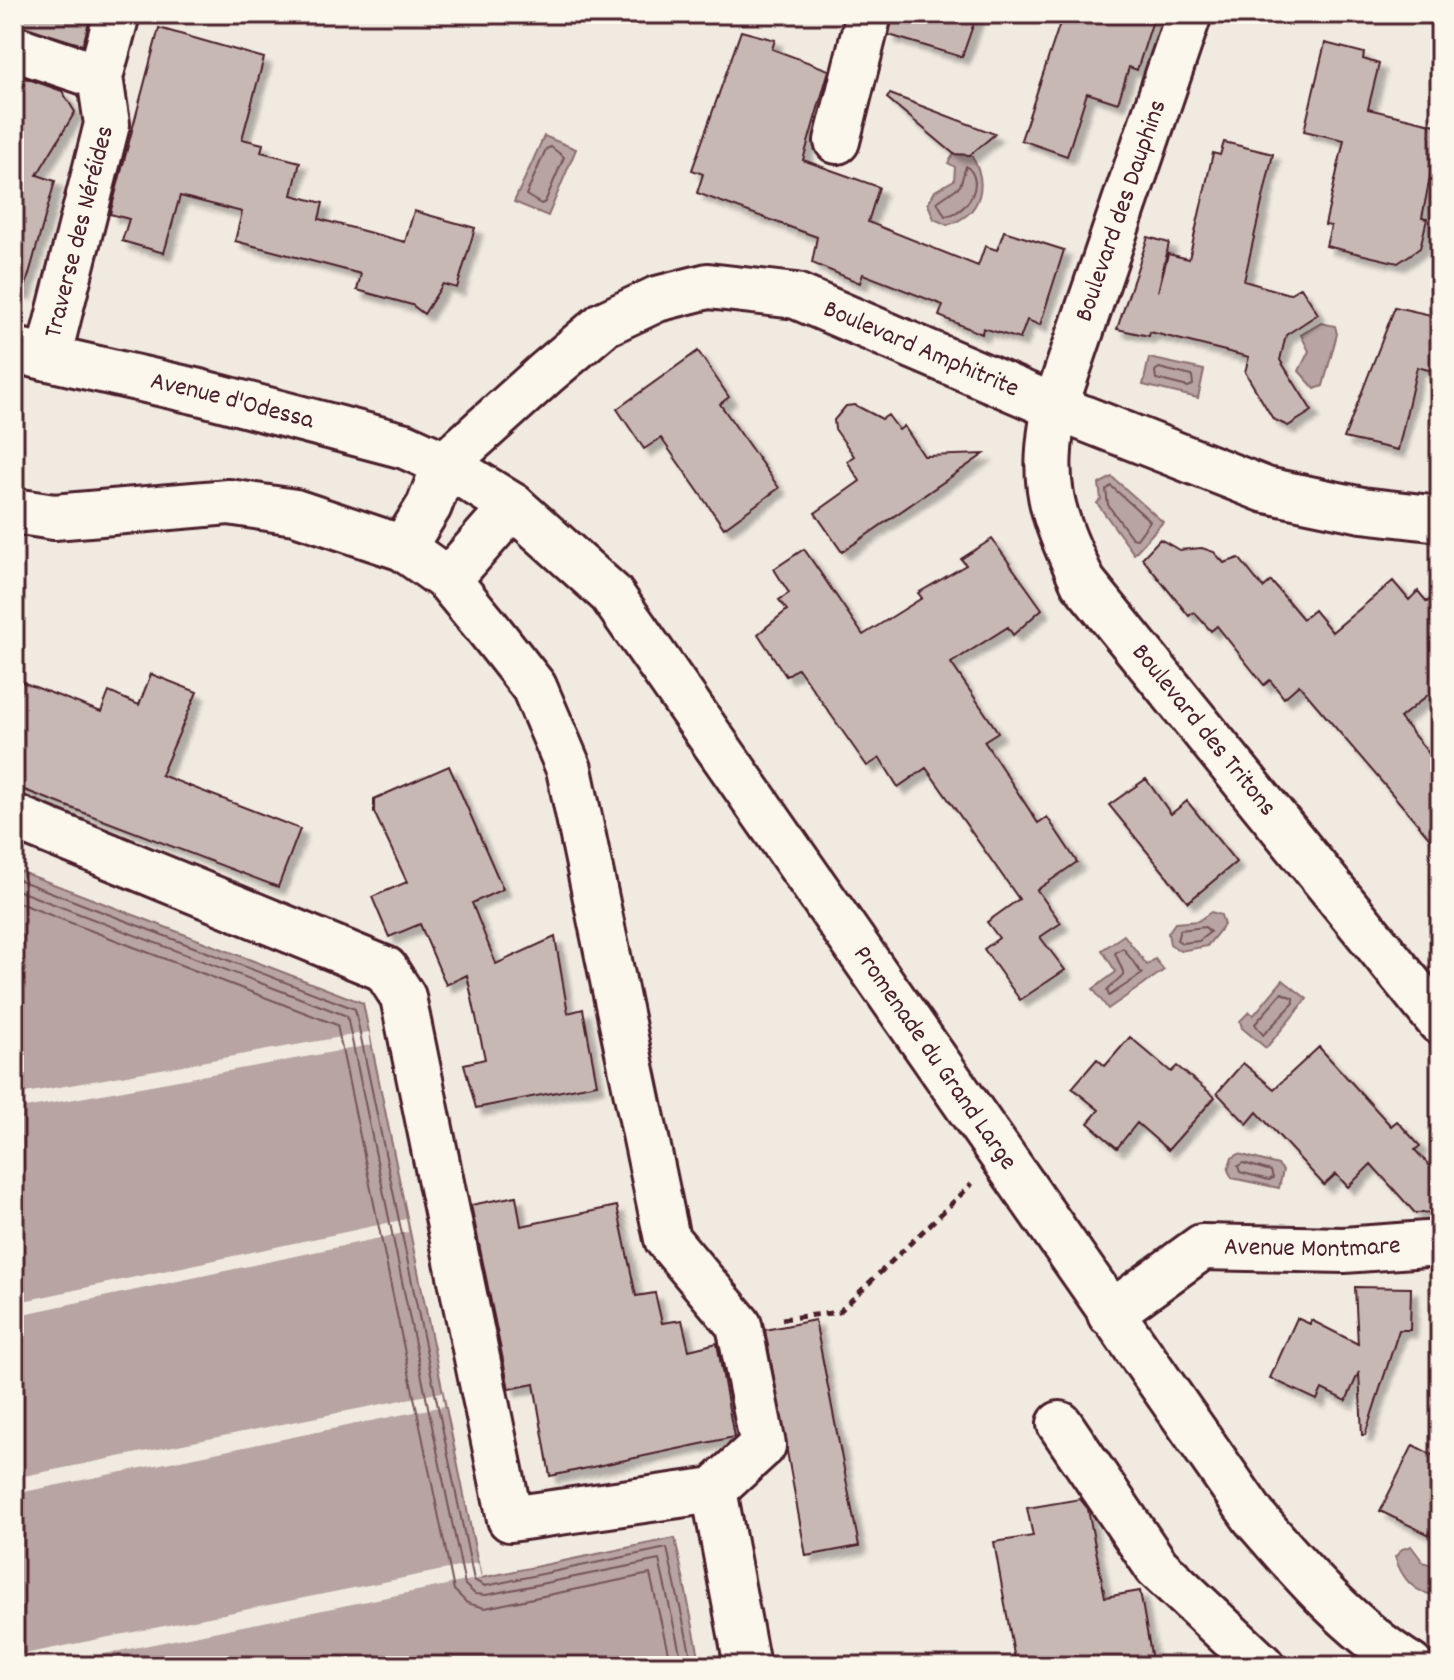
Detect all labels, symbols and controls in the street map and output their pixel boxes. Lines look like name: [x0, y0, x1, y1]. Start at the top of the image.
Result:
street label: Boulevard des Dauphins: [1067, 95, 1177, 327]
street label: Traverse des Néréides: [35, 122, 124, 342]
street label: Boulevard Amphitrite: [817, 291, 1025, 408]
street label: Avenue d'Odessa: [147, 363, 318, 440]
street label: Boulevard des Tritons: [1122, 636, 1285, 825]
street label: Promenade du Grand Large: [843, 939, 1026, 1178]
street label: Avenue Montmare: [1223, 1227, 1402, 1269]

